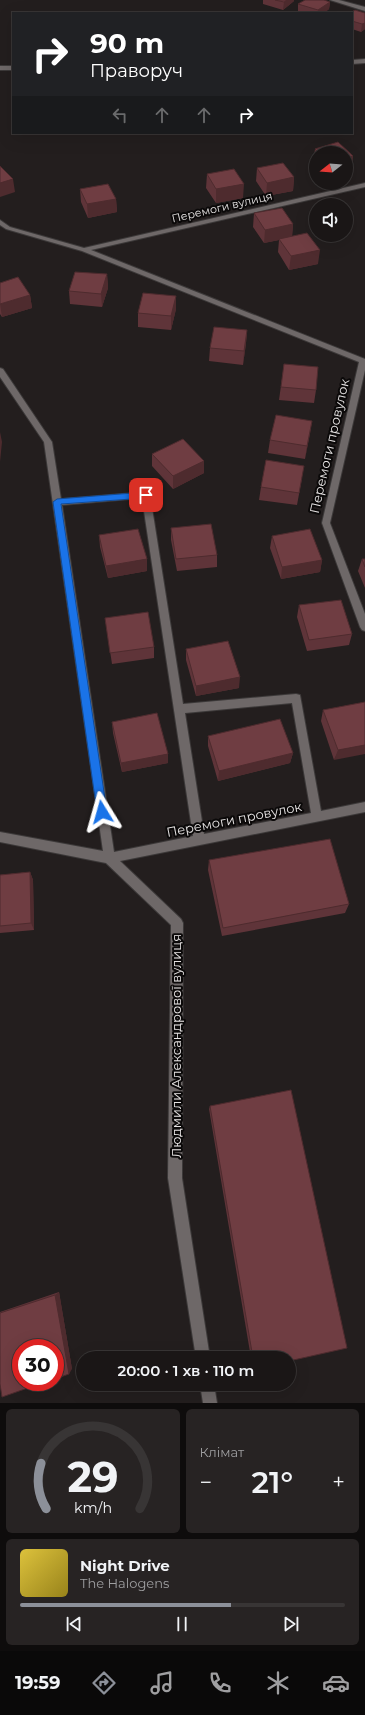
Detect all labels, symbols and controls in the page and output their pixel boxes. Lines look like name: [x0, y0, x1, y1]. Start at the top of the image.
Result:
text: 90 m: [90, 26, 164, 60]
icon: right: [24, 28, 76, 80]
text: Праворуч: [90, 60, 183, 82]
icon: left: [109, 104, 131, 126]
icon: ahead: [151, 104, 173, 126]
icon: ahead: [193, 104, 215, 126]
icon: right: [235, 104, 257, 126]
north arrow: [309, 146, 353, 190]
map controls: [309, 146, 353, 242]
street label: Перемоги вулиця: [170, 189, 274, 225]
button: sound: [309, 198, 353, 242]
street label: Перемоги провулок: [306, 377, 352, 515]
pin: [129, 478, 163, 512]
icon: arrive: [135, 484, 157, 506]
position arrow: [81, 791, 123, 833]
street label: Перемоги провулок: [165, 798, 304, 840]
street label: Людмили Александрової вулиця: [168, 934, 184, 1158]
speed limit sign: 30: [12, 1339, 64, 1391]
text: 20:00 · 1 хв · 110 m: [118, 1361, 254, 1380]
text: Клімат: [200, 1444, 244, 1460]
text: 29: [67, 1452, 118, 1502]
text: 21°: [252, 1464, 293, 1501]
text: −: [200, 1469, 212, 1496]
text: +: [332, 1469, 345, 1496]
text: km/h: [74, 1499, 112, 1517]
text: Night Drive: [80, 1556, 170, 1575]
text: The Halogens: [80, 1575, 169, 1591]
icon: previous: [63, 1613, 85, 1635]
icon: pause: [171, 1613, 193, 1635]
icon: next: [280, 1613, 302, 1635]
icon: directions: [90, 1669, 118, 1697]
icon: music: [148, 1669, 176, 1697]
icon: phone: [206, 1669, 234, 1697]
icon: climate: [264, 1669, 292, 1697]
icon: car: [322, 1669, 350, 1697]
text: 19:59: [15, 1672, 60, 1694]

